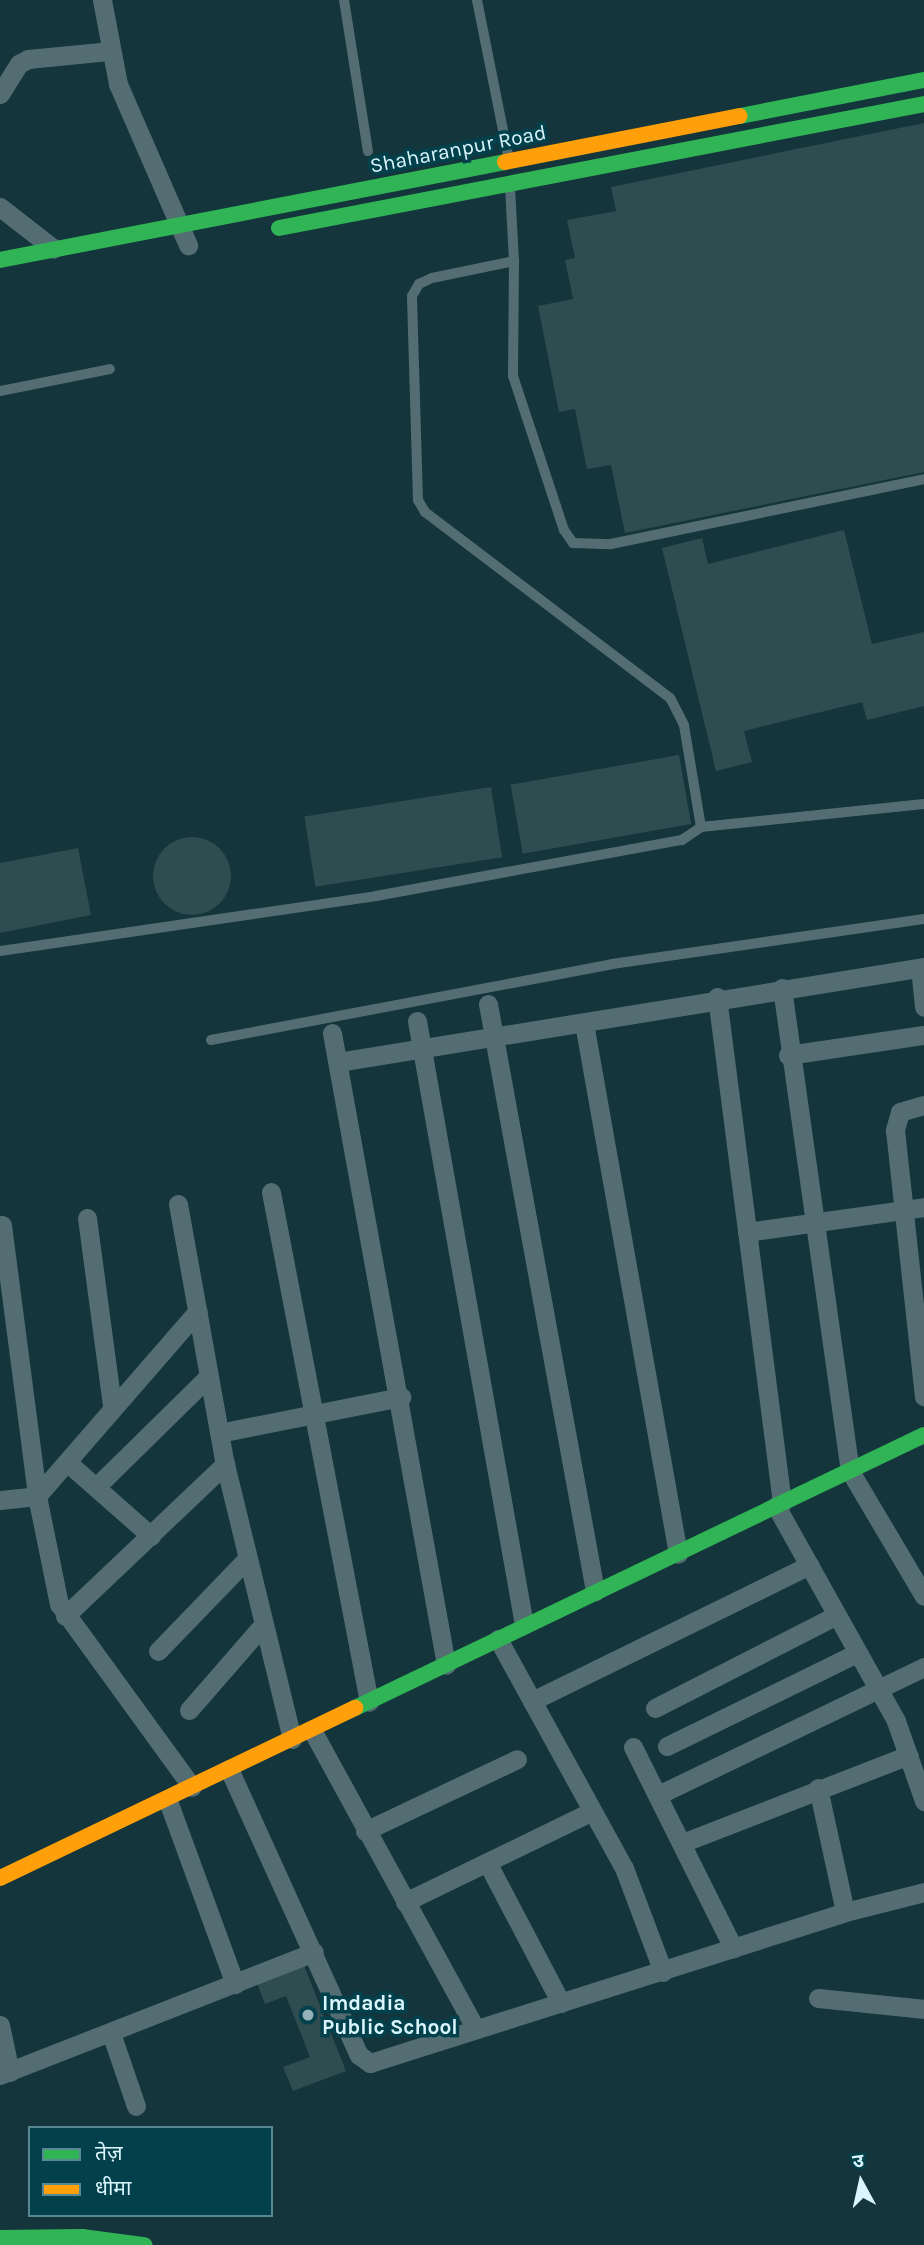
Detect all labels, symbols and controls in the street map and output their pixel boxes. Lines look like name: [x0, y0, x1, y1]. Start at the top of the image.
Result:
street label: Shaharanpur Road: [368, 120, 548, 178]
place label: Imdadia Public School: [322, 1990, 458, 2040]
marker: Imdadia Public School: [300, 2007, 316, 2023]
legend: [28, 2126, 273, 2217]
text: तेज़: [95, 2141, 123, 2165]
north arrow: [826, 2147, 896, 2217]
text: उ: [851, 2150, 865, 2173]
text: धीमा: [95, 2176, 131, 2200]

